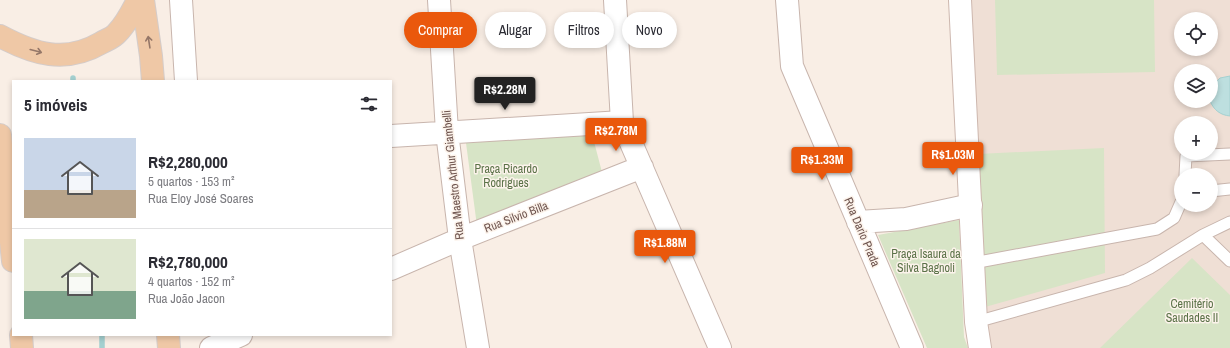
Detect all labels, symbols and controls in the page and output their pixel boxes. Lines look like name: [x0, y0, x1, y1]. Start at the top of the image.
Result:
chip: Comprar: [404, 12, 477, 48]
chip: Alugar: [485, 12, 546, 48]
chip: Filtros: [554, 12, 614, 48]
chip: Novo: [622, 12, 677, 48]
map controls: [1174, 12, 1218, 212]
button: locate: [1174, 12, 1218, 56]
one-way arrow: [145, 36, 153, 49]
one-way arrow: [29, 48, 42, 56]
button: layers: [1174, 64, 1218, 108]
pin: R$2.28M: [468, 77, 542, 111]
text: R$2.28M: [483, 81, 527, 98]
text: 5 imóveis: [24, 93, 88, 116]
icon: filters: [358, 93, 380, 115]
street label: Rua Maestro Arthur Giambelli: [438, 109, 468, 241]
button: +: [1174, 116, 1218, 160]
pin: R$2.78M: [579, 118, 653, 152]
text: R$2.78M: [594, 122, 638, 139]
pin: R$1.03M: [916, 142, 990, 176]
text: R$1.03M: [931, 146, 975, 163]
pin: R$1.33M: [785, 147, 859, 181]
text: R$2,280,000: [148, 150, 228, 173]
text: R$1.33M: [800, 151, 844, 168]
icon: home: [56, 154, 104, 202]
park label: Praça Ricardo Rodrigues: [475, 161, 537, 191]
button: −: [1174, 168, 1218, 212]
text: 5 quartos · 153 m²: [148, 173, 235, 190]
text: Rua Eloy José Soares: [148, 190, 253, 207]
street label: Rua Dario Prada: [840, 195, 884, 270]
street label: Rua Silvio Billa: [482, 197, 551, 237]
pin: R$1.88M: [628, 230, 702, 264]
text: R$1.88M: [643, 234, 687, 251]
park label: Praça Isaura da Silva Bagnoli: [891, 246, 961, 276]
text: R$2,780,000: [148, 250, 228, 273]
icon: home: [56, 255, 104, 303]
text: 4 quartos · 152 m²: [148, 273, 235, 290]
text: Rua João Jacon: [148, 290, 225, 307]
park label: Cemitério Saudades II: [1166, 296, 1218, 326]

